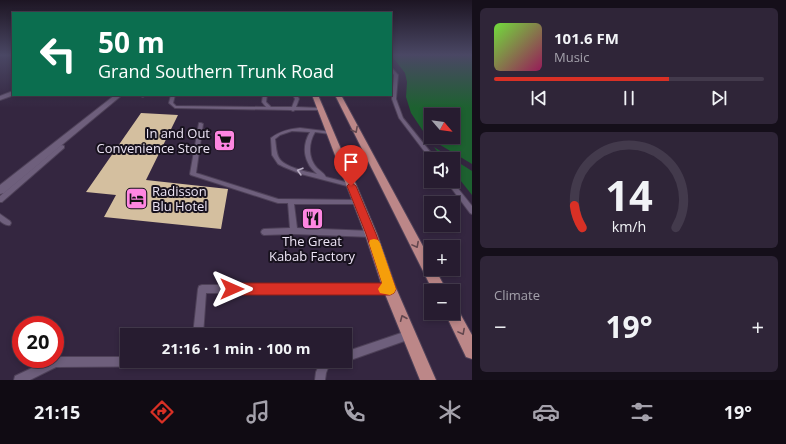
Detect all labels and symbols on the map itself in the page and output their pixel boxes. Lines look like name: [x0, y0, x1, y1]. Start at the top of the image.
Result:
north arrow: [424, 108, 460, 144]
place label: In and Out Convenience Store: [97, 124, 210, 157]
one-way arrow: [351, 126, 358, 133]
supermarket icon: In and Out Convenience Store: [212, 127, 238, 153]
pin: [334, 145, 368, 186]
one-way arrow: [297, 167, 304, 176]
place label: Radisson Blu Hotel: [152, 182, 208, 215]
hotel icon: Radisson Blu Hotel: [123, 185, 149, 211]
restaurant icon: The Great Kabab Factory: [299, 206, 325, 232]
place label: The Great Kabab Factory: [269, 232, 356, 265]
one-way arrow: [411, 241, 419, 248]
position arrow: [211, 268, 253, 310]
one-way arrow: [399, 315, 407, 322]
speed limit sign: 20: [12, 316, 64, 368]
one-way arrow: [457, 328, 465, 335]

